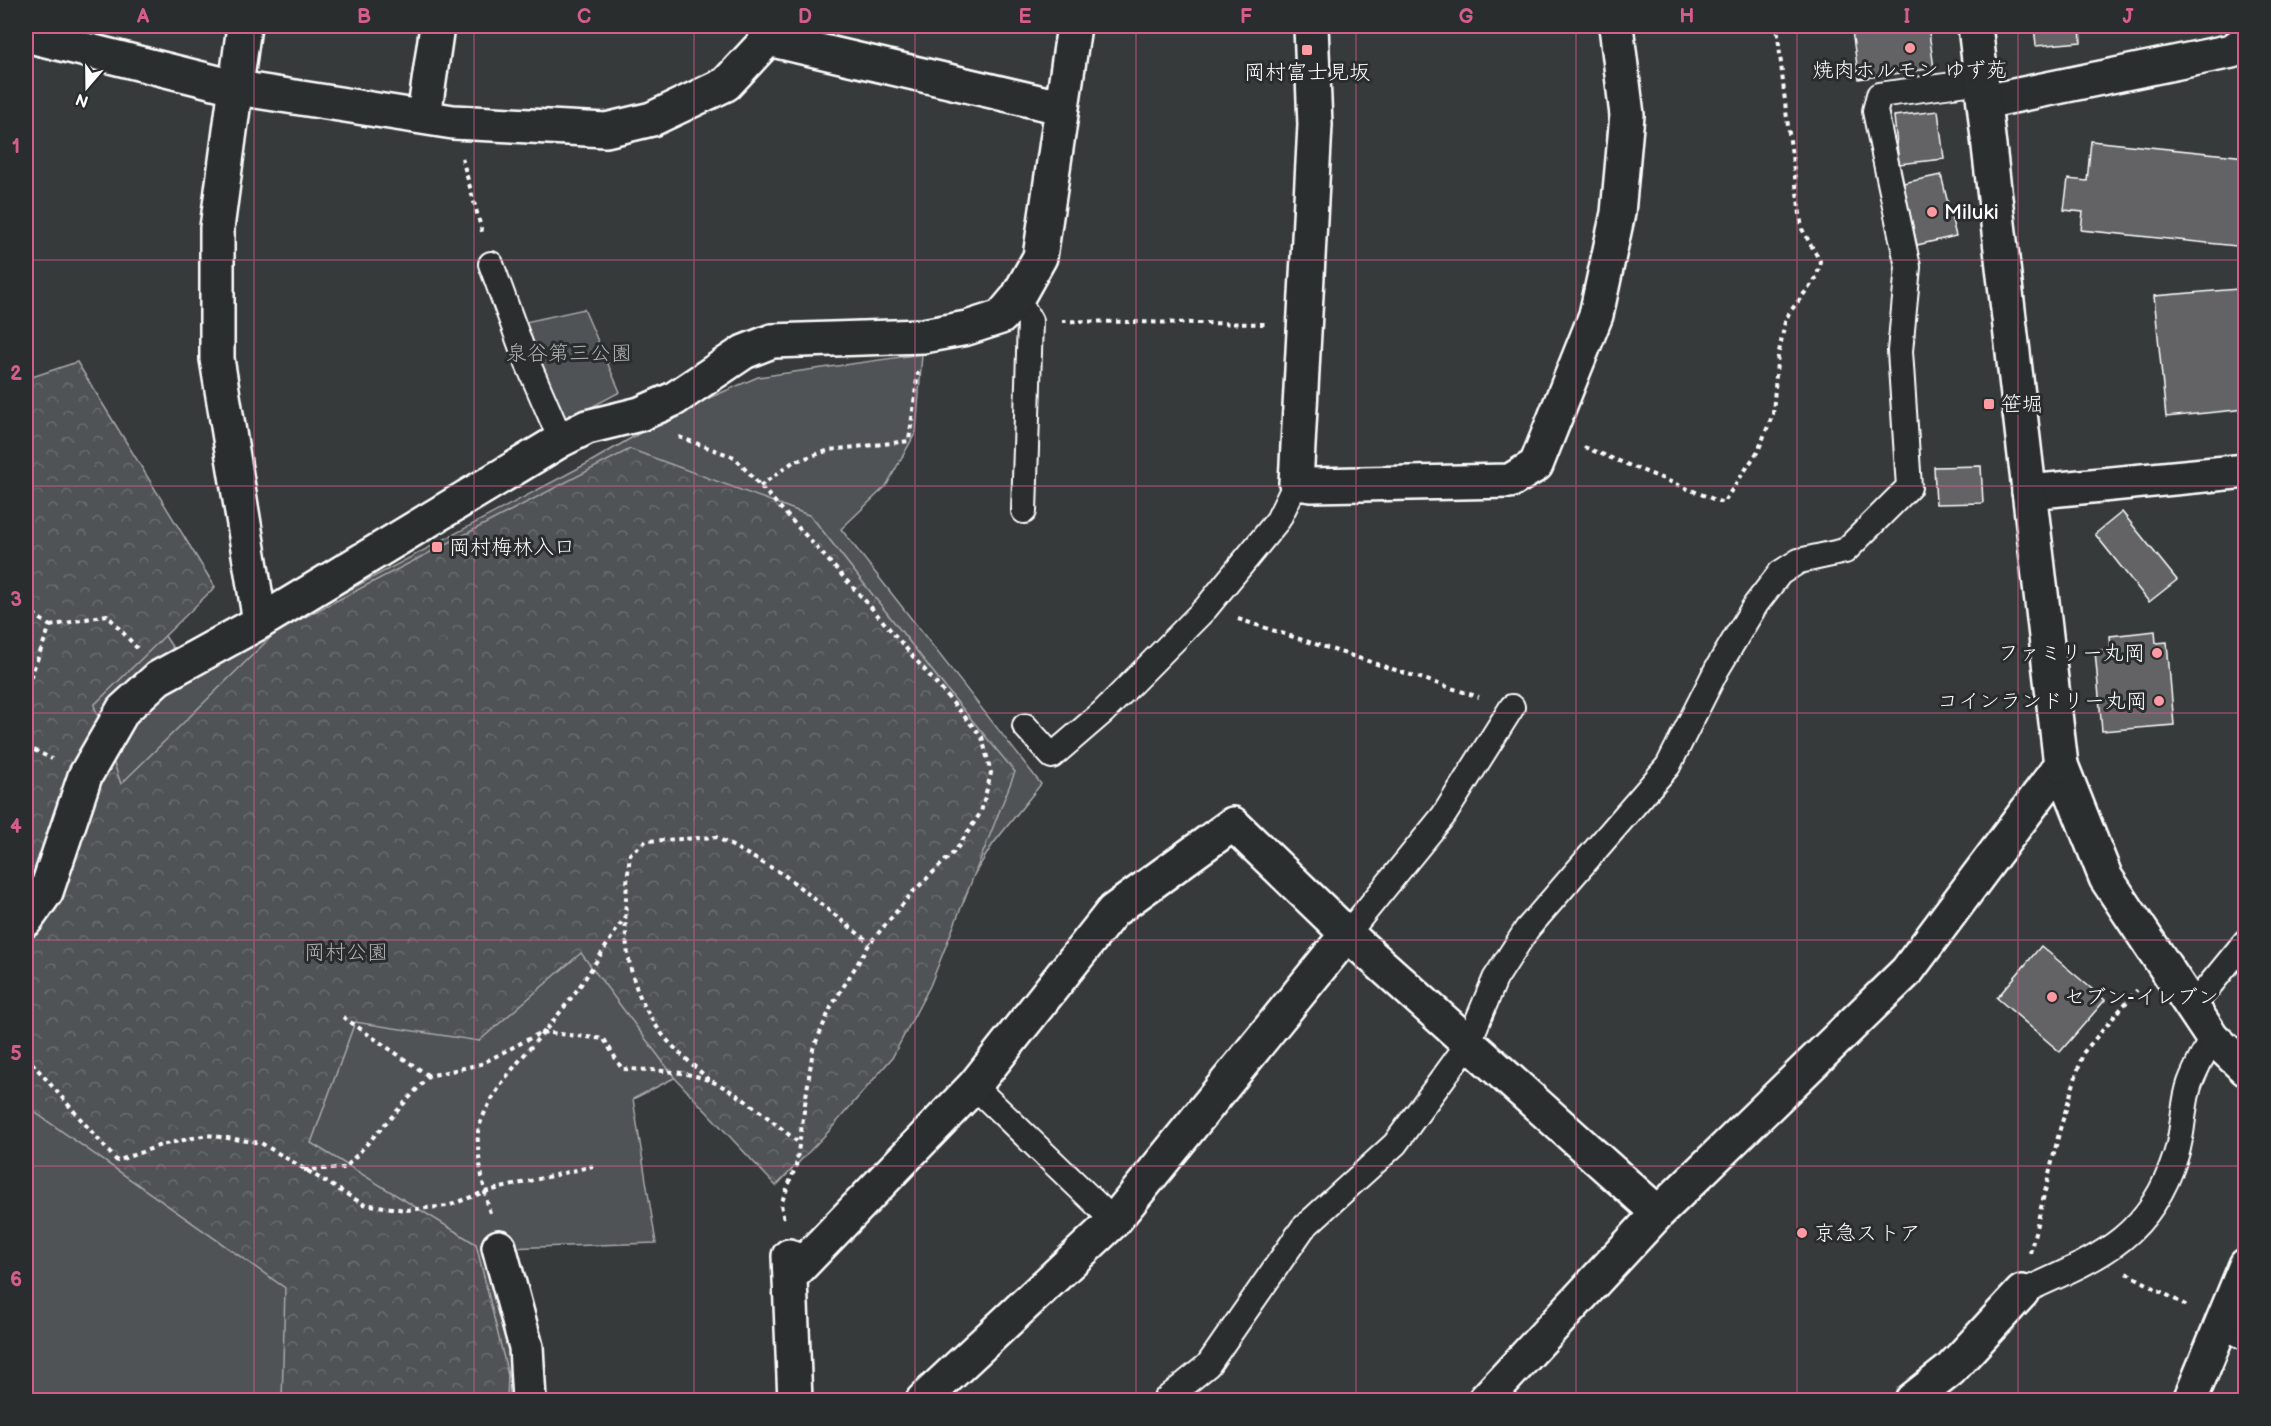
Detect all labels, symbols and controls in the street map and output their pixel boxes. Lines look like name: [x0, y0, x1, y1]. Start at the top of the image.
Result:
text: A: [136, 5, 150, 29]
text: B: [357, 5, 371, 29]
text: C: [577, 5, 591, 29]
text: D: [798, 5, 812, 29]
text: E: [1019, 5, 1032, 29]
text: F: [1240, 5, 1252, 29]
text: G: [1459, 5, 1474, 29]
text: H: [1680, 5, 1694, 29]
text: I: [1904, 5, 1910, 29]
text: J: [2123, 5, 2135, 29]
marker: 焼肉ホルモン ゆず苑: [1903, 41, 1917, 55]
marker: 岡村富士見坂: [1300, 43, 1314, 57]
north arrow: [57, 57, 117, 117]
place label: 焼肉ホルモン ゆず苑: [1813, 58, 2007, 83]
place label: 岡村富士見坂: [1244, 60, 1370, 85]
text: N: [73, 89, 91, 111]
text: 1: [12, 135, 20, 159]
place label: Miluki: [1944, 200, 1999, 225]
marker: Miluki: [1925, 205, 1939, 219]
park label: 泉谷第三公園: [506, 341, 632, 366]
text: 2: [10, 362, 22, 386]
place label: 笹堀: [2001, 392, 2043, 417]
marker: 笹堀: [1982, 397, 1996, 411]
place label: 岡村梅林入口: [449, 535, 575, 560]
marker: 岡村梅林入口: [430, 540, 444, 554]
text: 3: [10, 588, 22, 612]
place label: ファミリー丸岡: [1998, 641, 2145, 666]
marker: ファミリー丸岡: [2150, 646, 2164, 660]
place label: コインランドリー丸岡: [1937, 689, 2147, 714]
marker: コインランドリー丸岡: [2152, 694, 2166, 708]
text: 4: [10, 815, 22, 839]
park label: 岡村公園: [304, 940, 388, 965]
place label: セブン-イレブン: [2064, 985, 2219, 1010]
marker: セブン-イレブン: [2045, 990, 2059, 1004]
text: 5: [10, 1042, 22, 1066]
place label: 京急ストア: [1814, 1221, 1921, 1246]
marker: 京急ストア: [1795, 1226, 1809, 1240]
text: 6: [10, 1268, 22, 1292]

